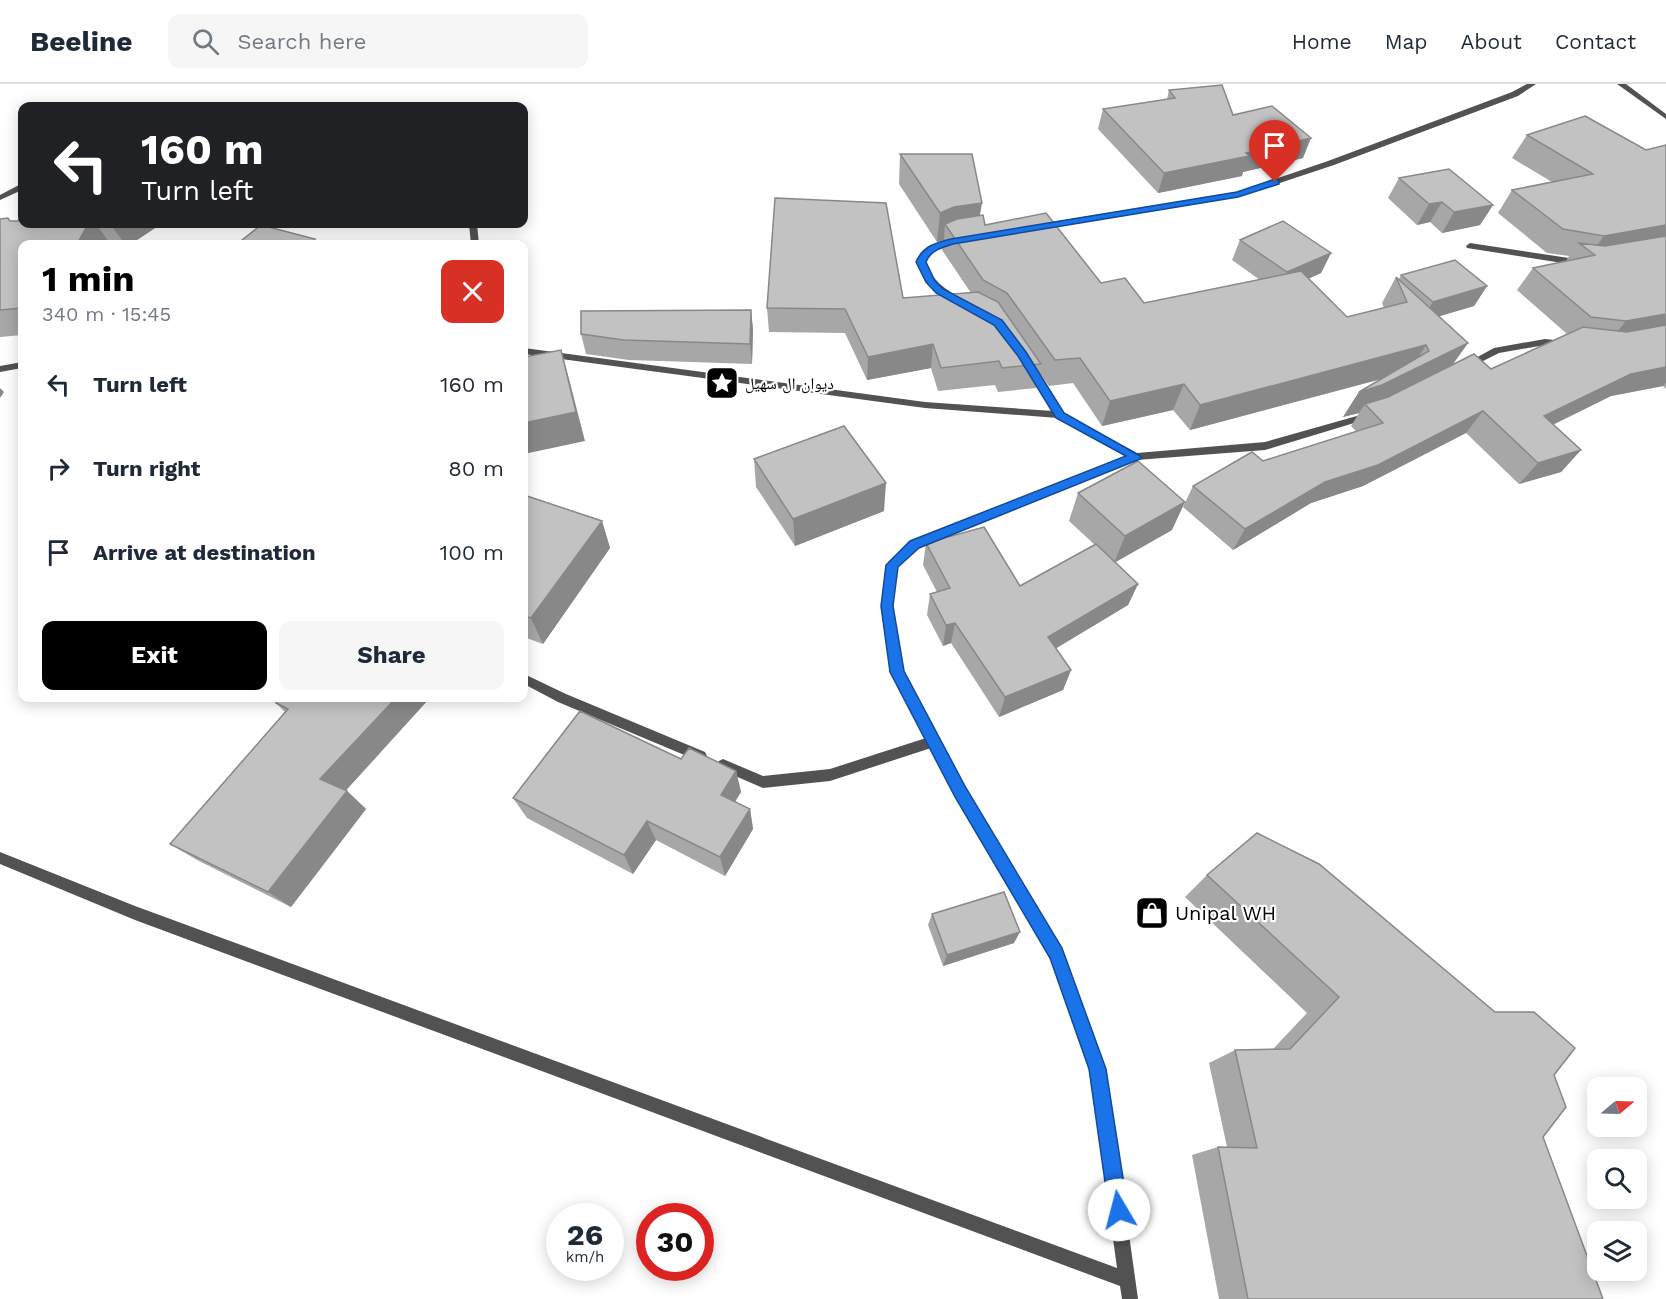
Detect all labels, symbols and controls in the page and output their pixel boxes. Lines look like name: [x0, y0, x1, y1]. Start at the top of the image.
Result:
search box: [168, 14, 588, 68]
text: Beeline: [30, 25, 132, 58]
icon: search: [189, 25, 222, 58]
text: Search here: [237, 29, 366, 54]
text: Home: [1292, 29, 1352, 54]
text: Map: [1385, 29, 1428, 54]
text: About: [1461, 29, 1522, 54]
text: Contact: [1555, 29, 1636, 54]
pin: [1249, 120, 1300, 182]
text: 160 m: [141, 125, 264, 174]
icon: left: [42, 126, 120, 204]
icon: arrive: [1258, 129, 1291, 162]
text: Turn left: [141, 175, 253, 207]
text: 1 min: [42, 258, 134, 300]
button: close: [441, 260, 504, 323]
text: 340 m · 15:45: [42, 302, 171, 326]
place icon: ديوان ال سهيل: [704, 365, 740, 401]
icon: left: [42, 368, 75, 401]
text: Turn left: [93, 372, 187, 397]
text: 160 m: [440, 372, 504, 397]
place label: ديوان ال سهيل: [745, 374, 834, 394]
icon: right: [42, 452, 75, 485]
text: Turn right: [93, 456, 200, 481]
text: 80 m: [448, 456, 504, 481]
icon: arrive: [42, 536, 75, 569]
text: Arrive at destination: [93, 540, 316, 565]
text: 100 m: [440, 540, 504, 565]
button: Exit: [42, 621, 267, 690]
button: Share: [279, 621, 504, 690]
shop icon: Unipal WH: [1134, 895, 1170, 931]
place label: Unipal WH: [1175, 901, 1276, 925]
north arrow: [1587, 1077, 1647, 1137]
map controls: [1587, 1077, 1647, 1281]
button: search: [1587, 1149, 1647, 1209]
position arrow: [1087, 1178, 1151, 1242]
speed limit sign: 30: [636, 1203, 714, 1281]
text: 26: [567, 1217, 603, 1252]
button: layers: [1587, 1221, 1647, 1281]
text: km/h: [566, 1248, 604, 1266]

